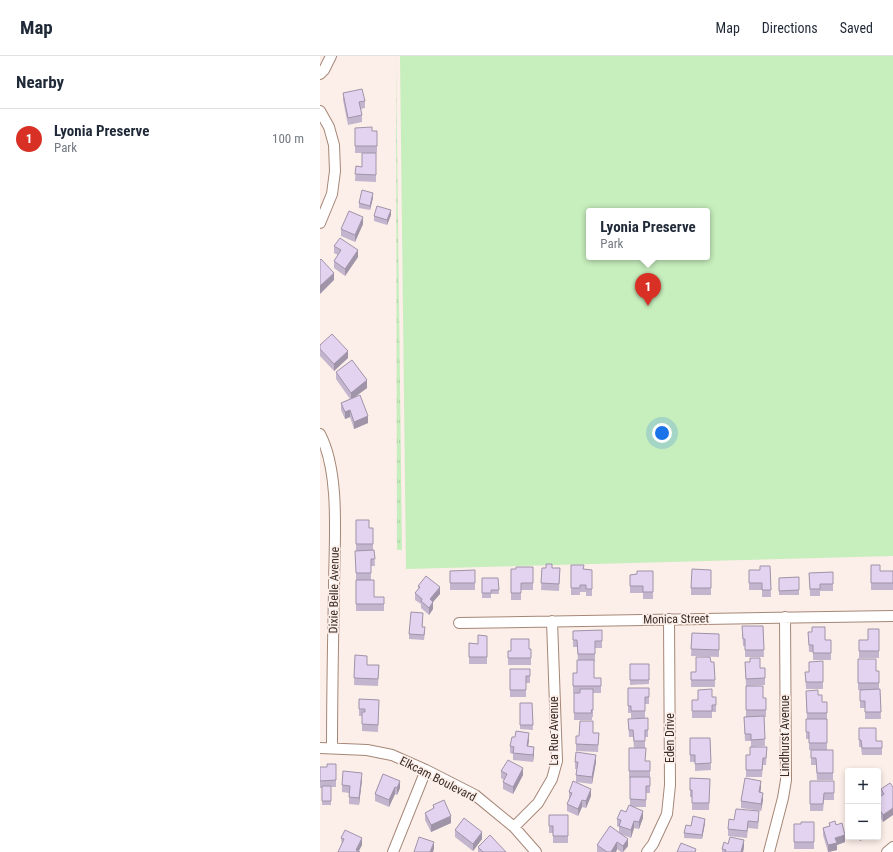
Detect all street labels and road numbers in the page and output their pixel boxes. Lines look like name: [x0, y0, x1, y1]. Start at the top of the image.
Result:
street label: Dixie Belle Avenue: [326, 546, 342, 633]
street label: Monica Street: [643, 611, 709, 627]
street label: Lindhurst Avenue: [778, 695, 792, 777]
street label: La Rue Avenue: [547, 696, 561, 766]
street label: Eden Drive: [663, 713, 677, 763]
street label: Elkcam Boulevard: [397, 754, 479, 804]

